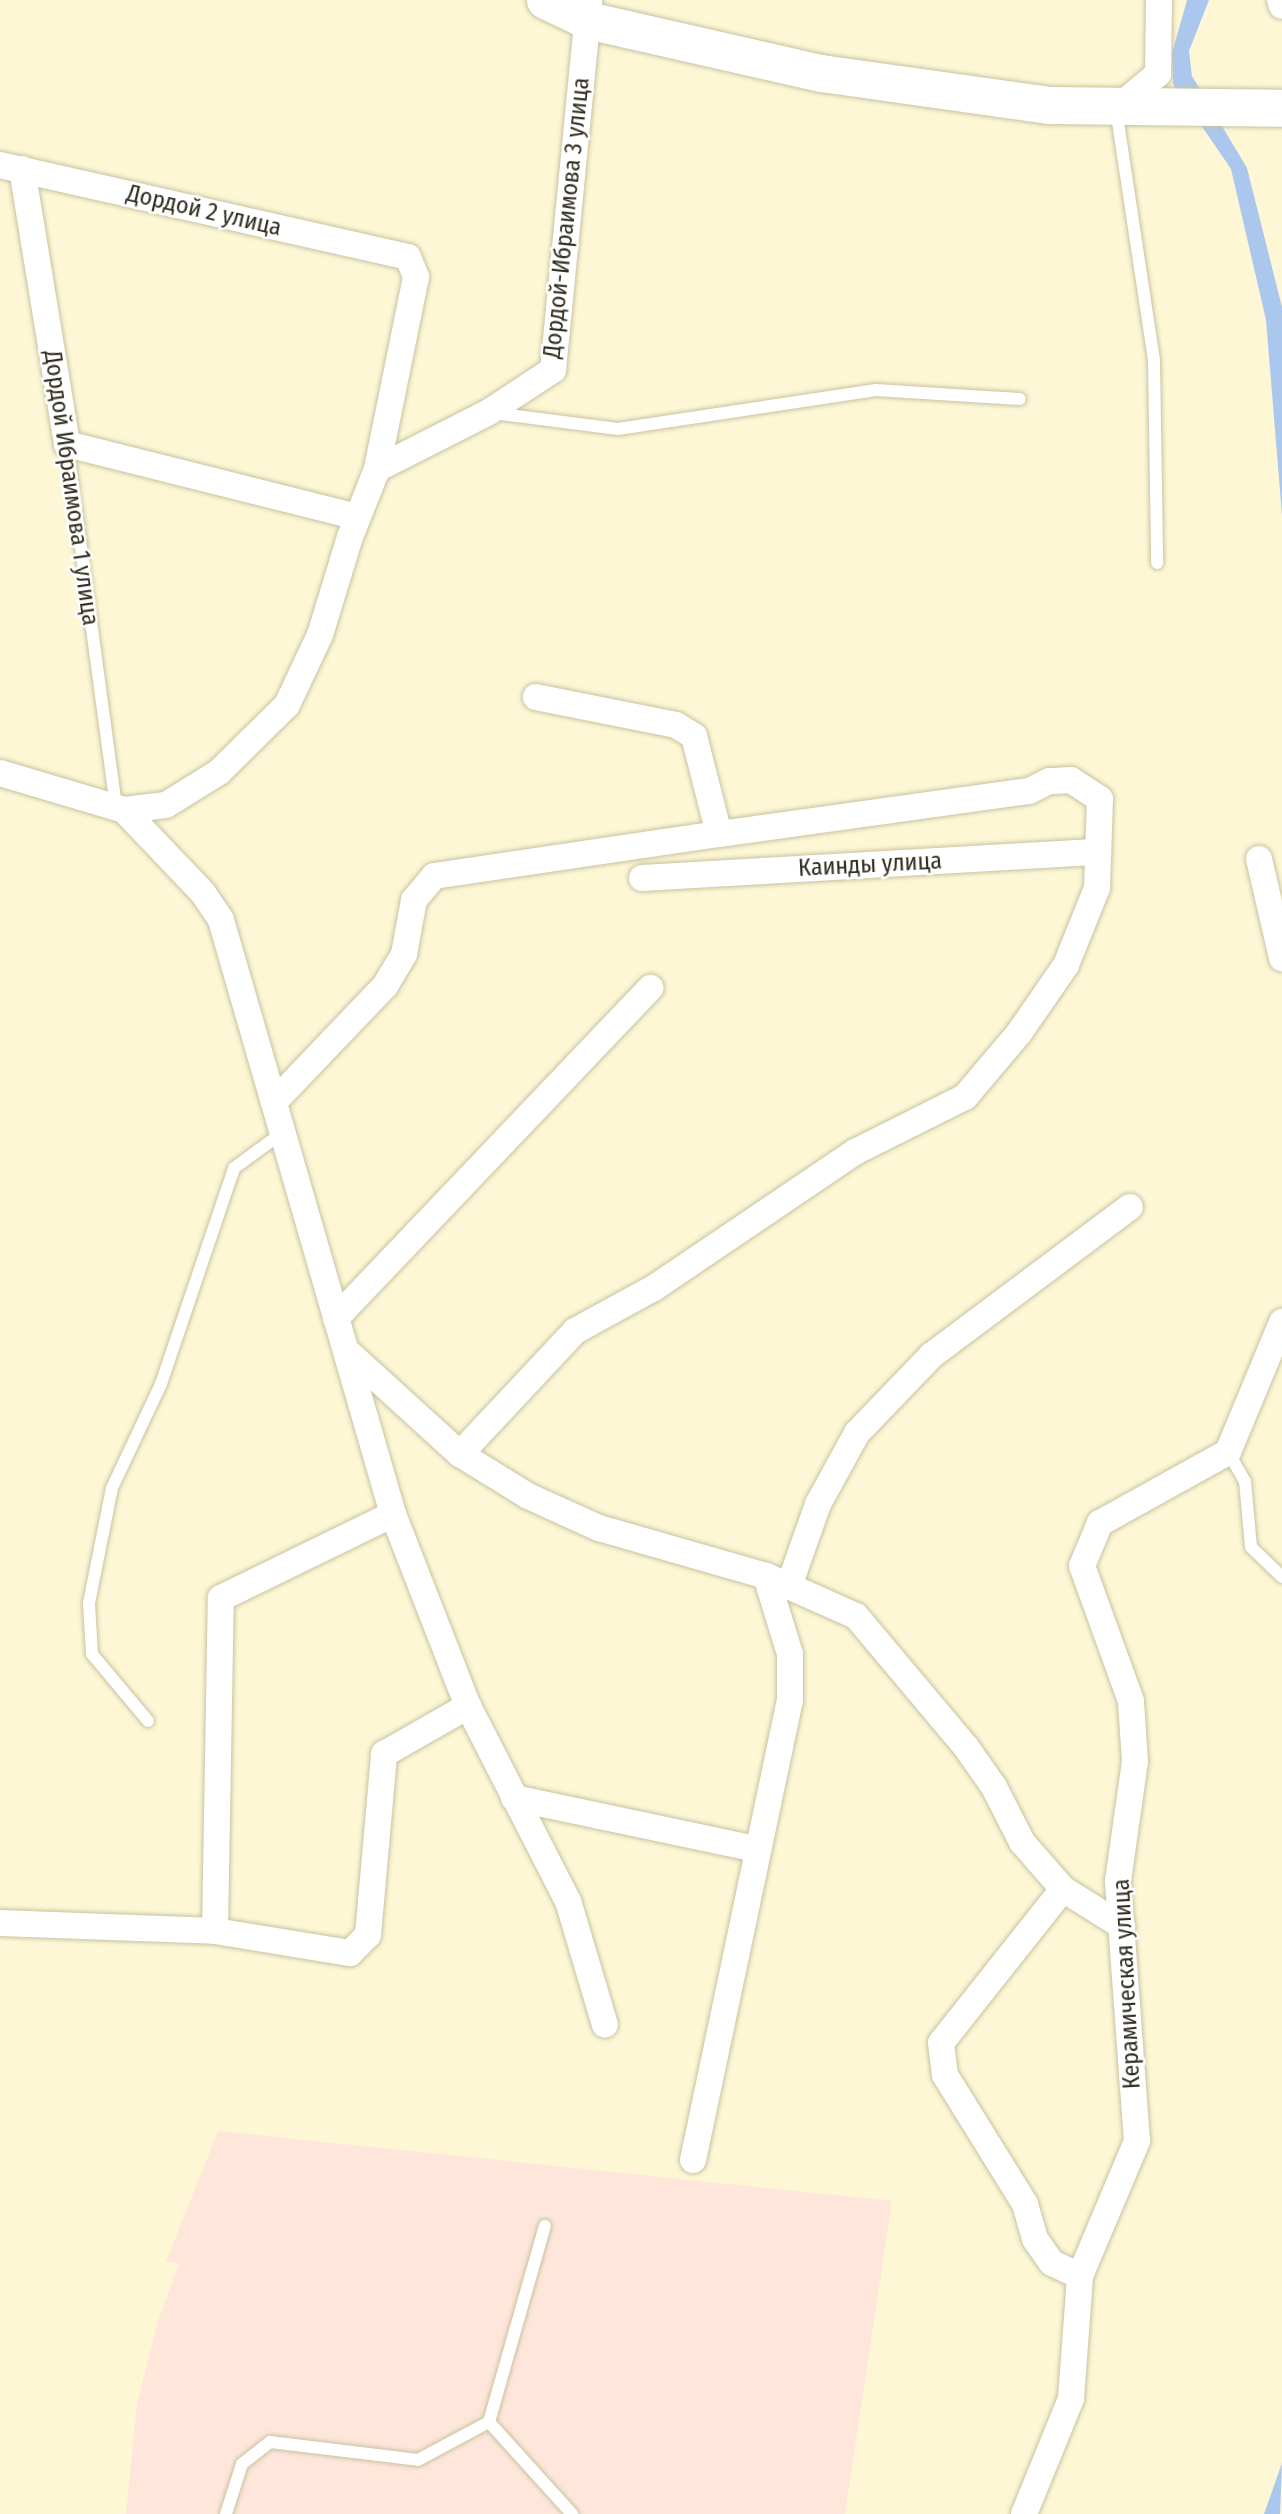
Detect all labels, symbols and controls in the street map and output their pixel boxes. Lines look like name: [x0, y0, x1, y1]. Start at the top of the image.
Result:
street label: Дордой-Ибраимова 3 улица: [538, 76, 596, 360]
street label: Дордой 2 улица: [124, 179, 284, 243]
street label: Дордой Ибраимова 1 улица: [37, 349, 105, 627]
street label: Каинды улица: [797, 847, 943, 883]
street label: Керамическая улица: [1107, 1878, 1147, 2090]

